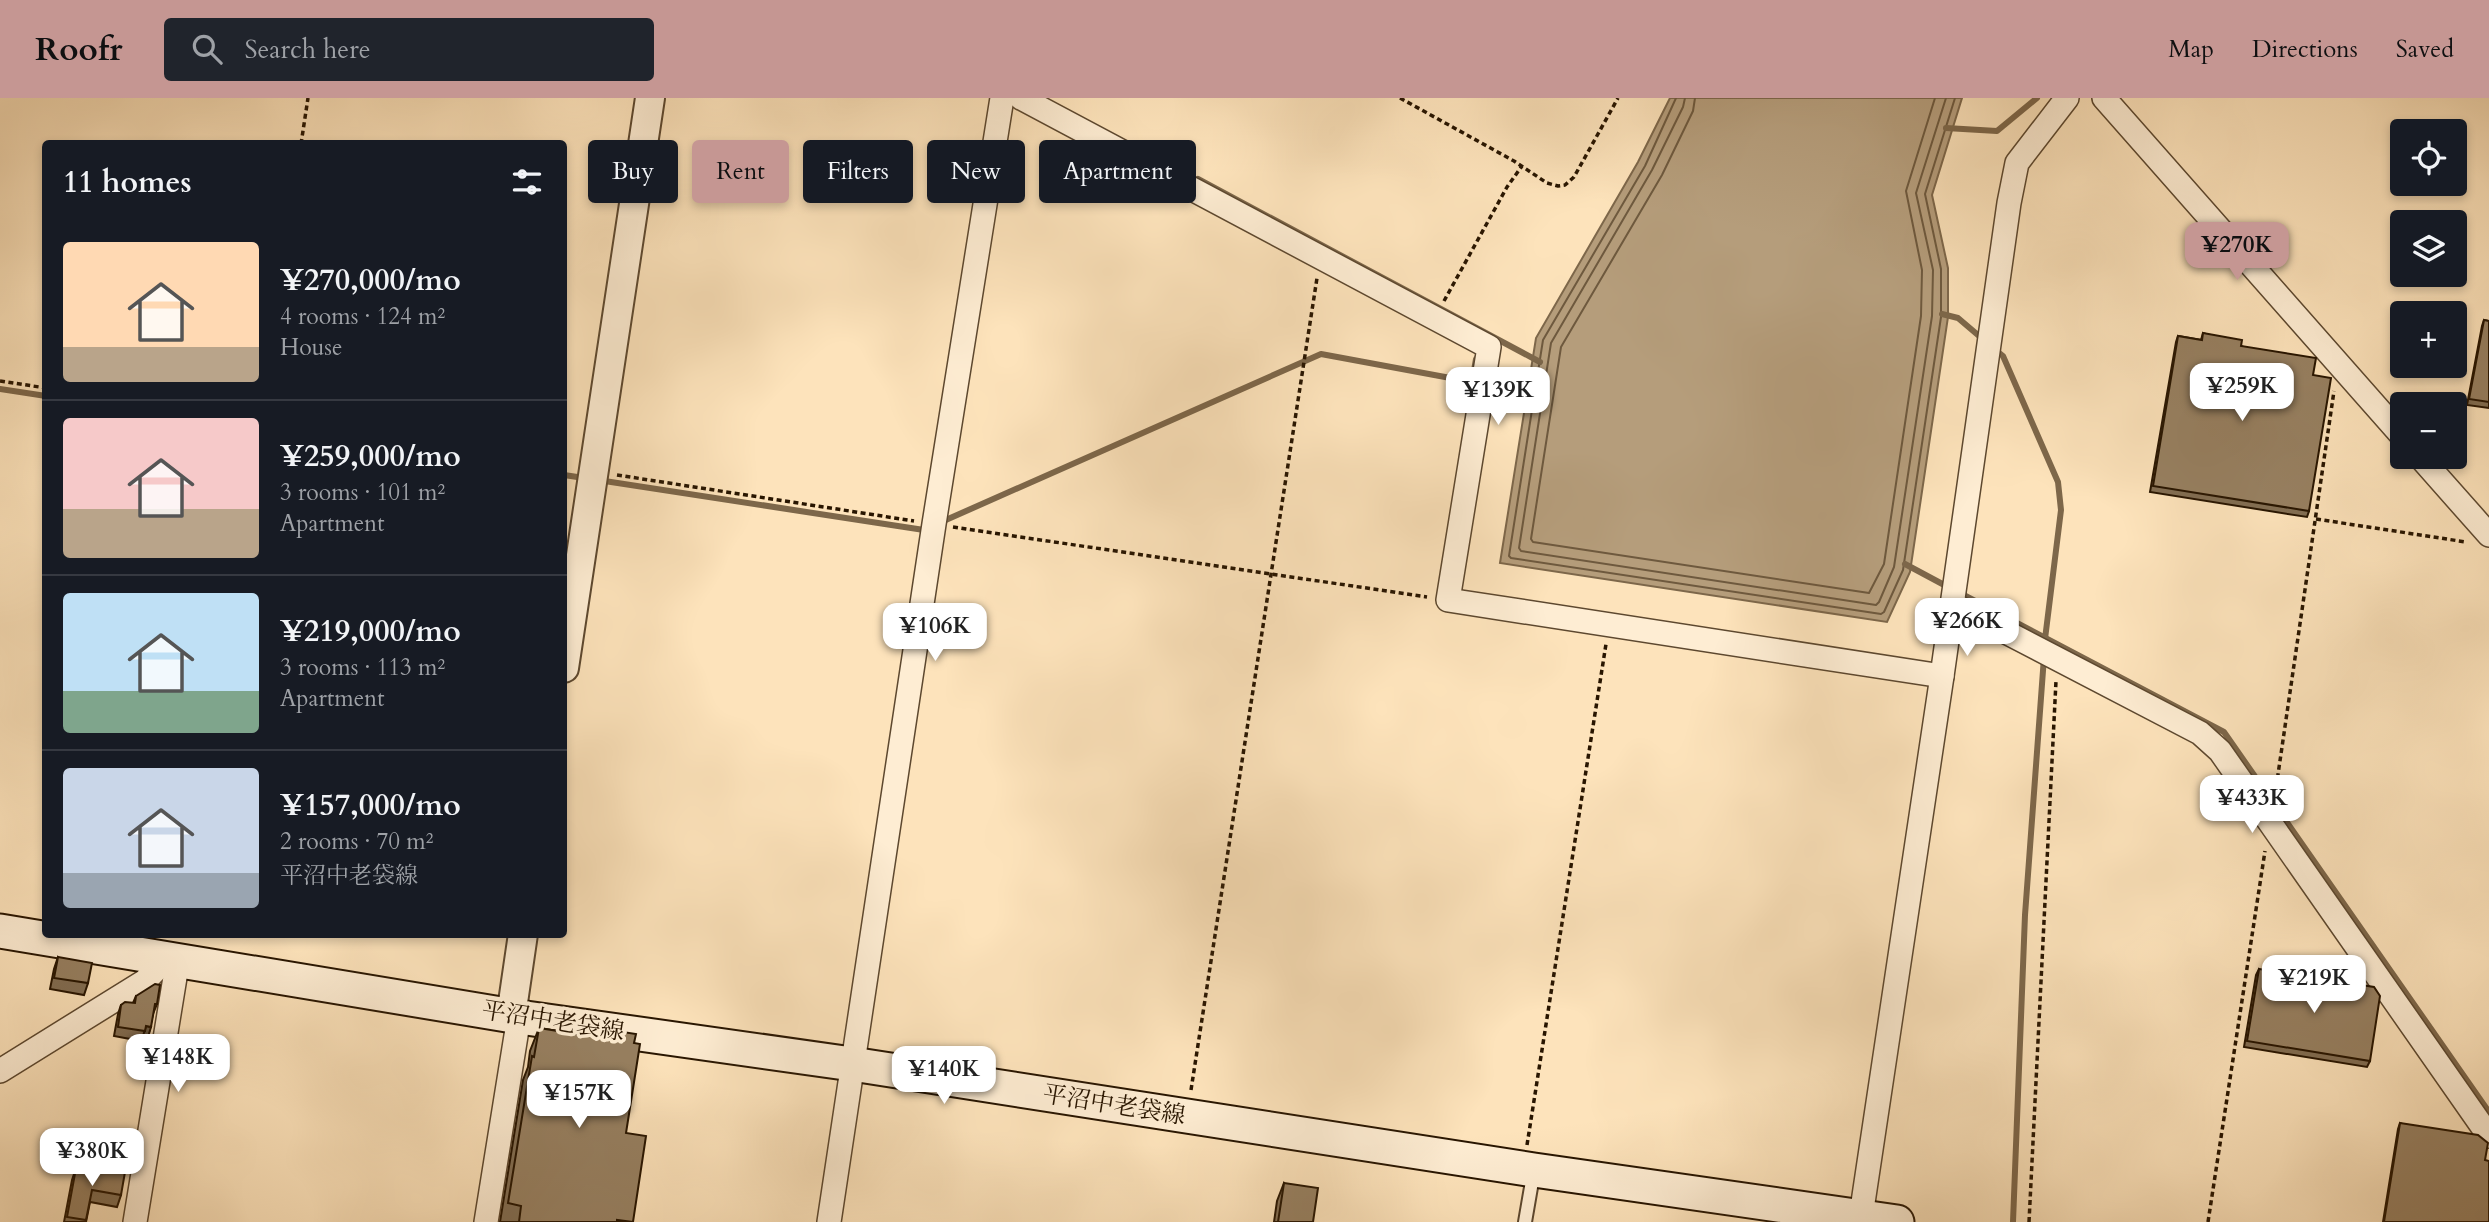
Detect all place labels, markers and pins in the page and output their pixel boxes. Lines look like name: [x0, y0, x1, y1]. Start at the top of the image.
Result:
pin: ¥270K: [2188, 222, 2286, 282]
pin: ¥259K: [2193, 364, 2291, 423]
pin: ¥139K: [1449, 368, 1547, 427]
pin: ¥266K: [1918, 598, 2016, 658]
pin: ¥106K: [886, 603, 984, 663]
pin: ¥433K: [2203, 776, 2301, 835]
pin: ¥219K: [2265, 956, 2363, 1015]
pin: ¥148K: [129, 1034, 227, 1094]
pin: ¥140K: [895, 1046, 993, 1106]
pin: ¥157K: [530, 1070, 628, 1130]
pin: ¥380K: [43, 1128, 141, 1188]

